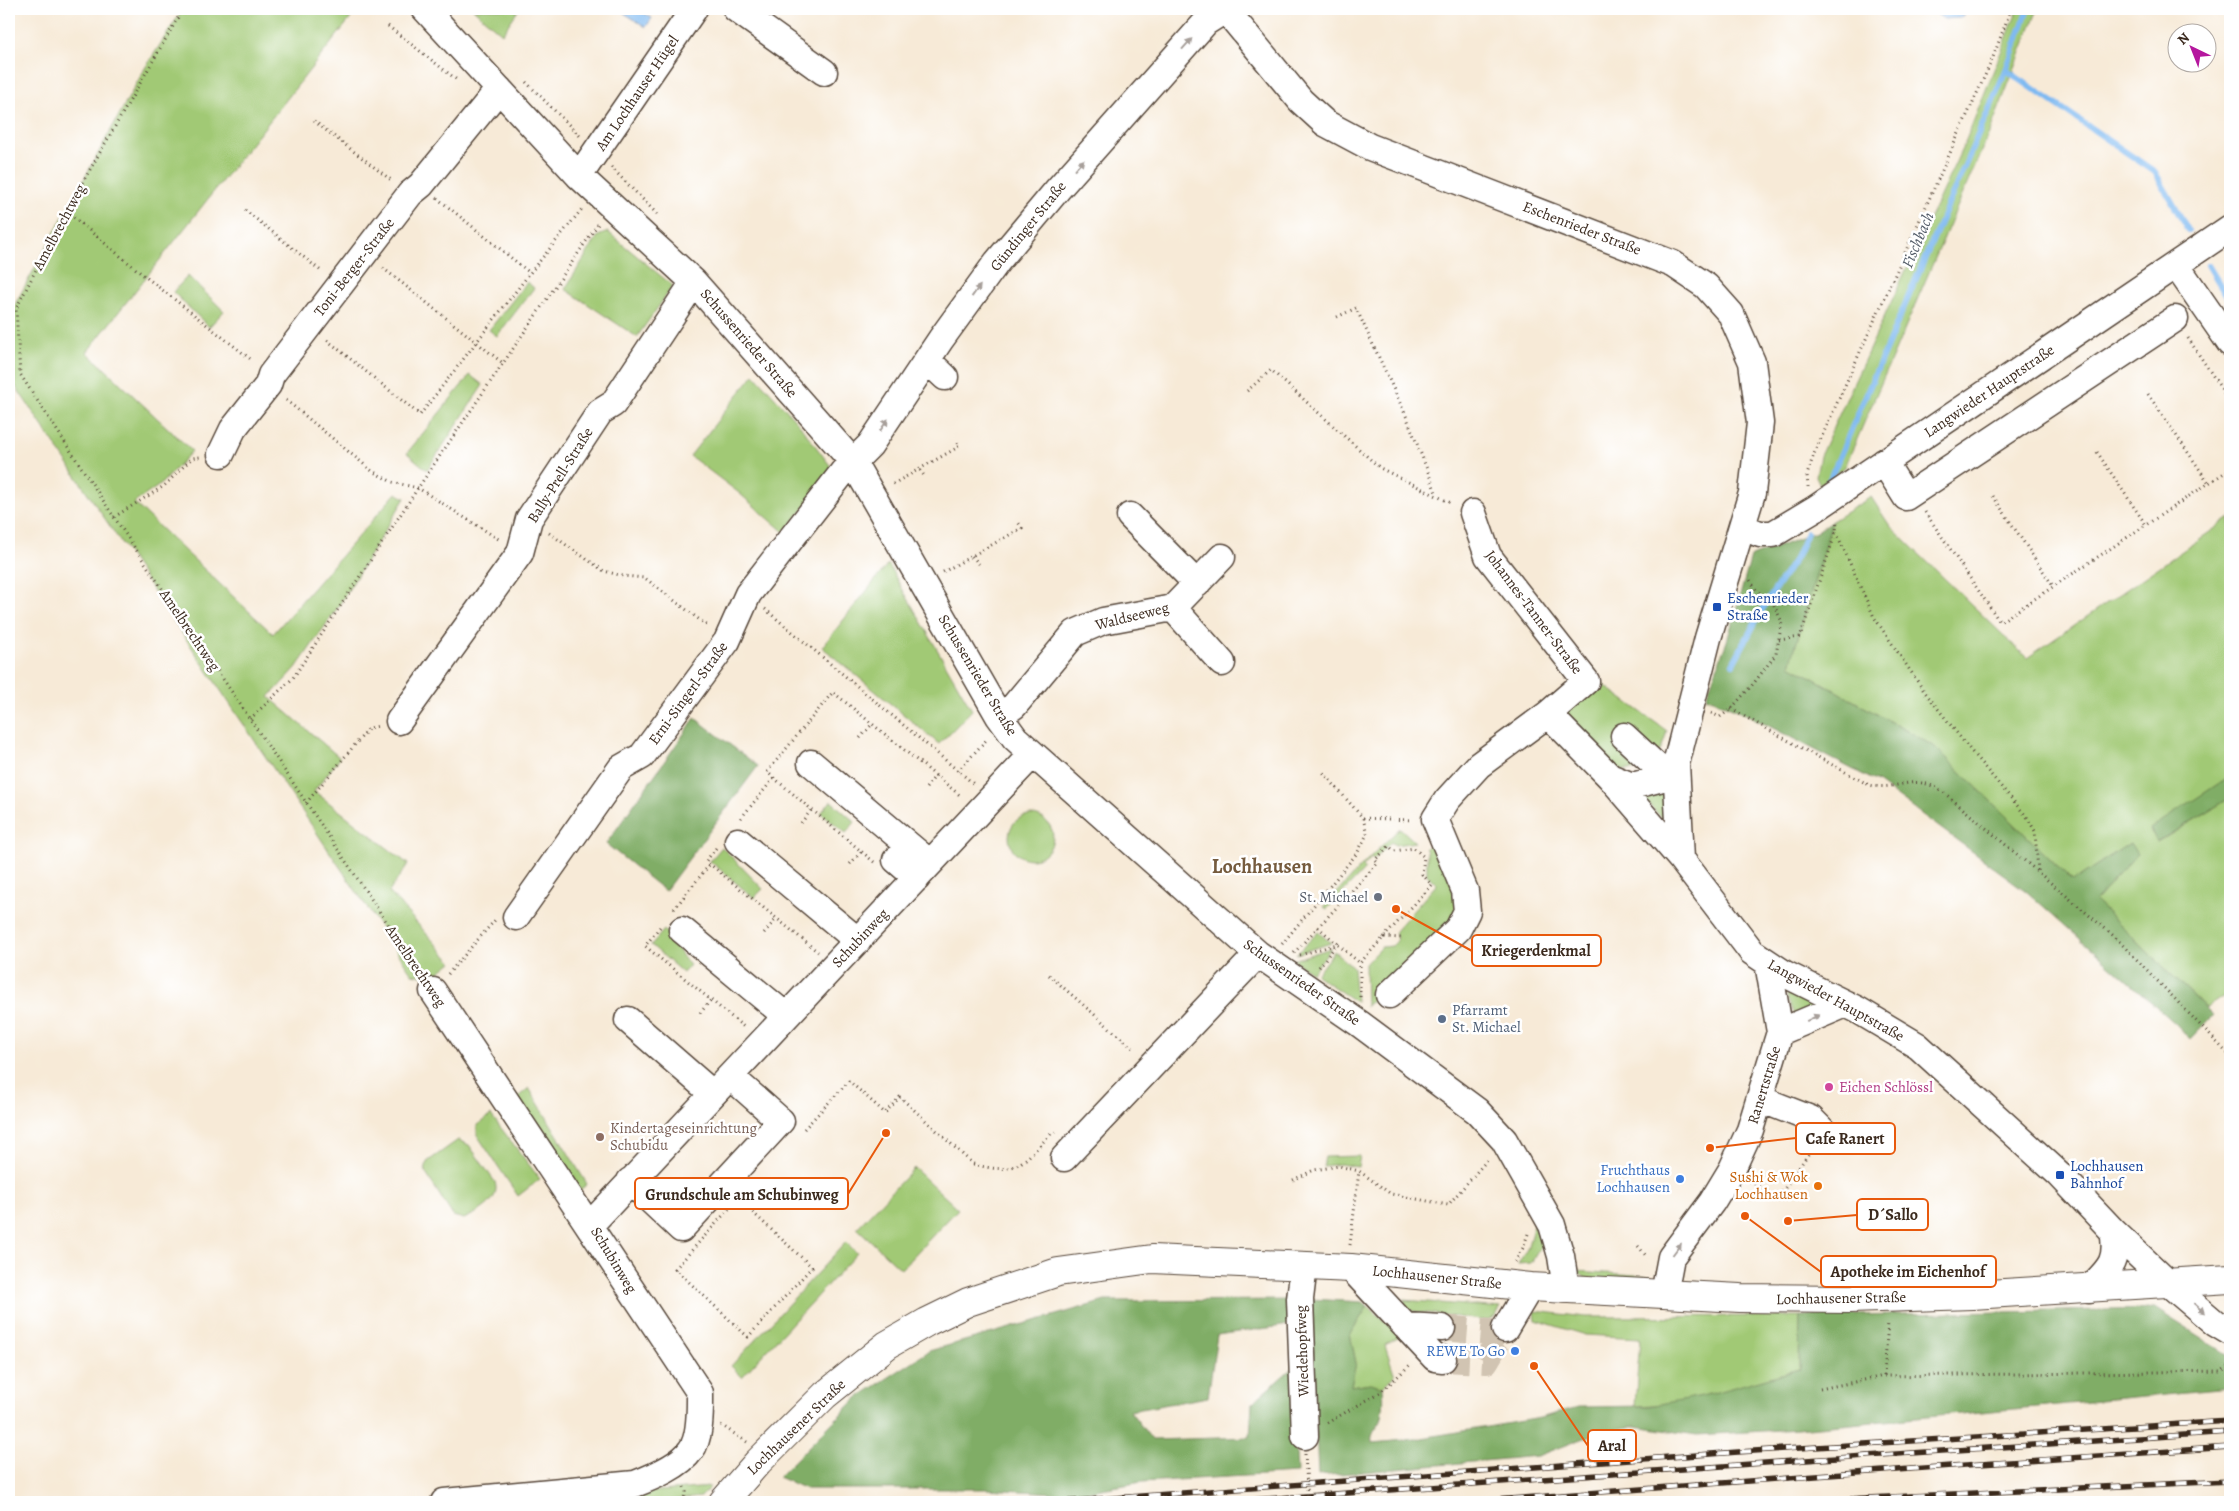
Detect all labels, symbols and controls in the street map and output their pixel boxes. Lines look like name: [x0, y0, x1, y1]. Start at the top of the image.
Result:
north arrow: [2166, 22, 2216, 72]
text: N: [2173, 28, 2194, 49]
street label: Am Lochhauser Hügel: [590, 31, 683, 155]
one-way arrow: [1181, 38, 1193, 50]
one-way arrow: [1073, 159, 1084, 171]
street label: Gündinger Straße: [985, 177, 1071, 275]
street label: Amelbrechtweg: [27, 180, 90, 275]
street label: Eschenrieder Straße: [1520, 196, 1644, 260]
water label: Fischbach: [1896, 209, 1940, 271]
street label: Toni-Berger-Straße: [309, 213, 399, 321]
street label: Schussenrieder Straße: [696, 284, 802, 402]
one-way arrow: [971, 284, 981, 298]
street label: Langwieder Hauptstraße: [1920, 340, 2058, 442]
one-way arrow: [879, 418, 889, 431]
street label: Bally-Prell-Straße: [523, 423, 598, 527]
street label: Johannes-Tanner-Straße: [1481, 546, 1587, 678]
street label: Amelbrechtweg: [155, 584, 225, 675]
place label: Eschenrieder Straße: [1727, 588, 1809, 625]
street label: Waldseeweg: [1092, 597, 1171, 635]
marker: Eschenrieder Straße: [1711, 601, 1723, 613]
street label: Schussenrieder Straße: [934, 611, 1022, 740]
street label: Erni-Singerl-Straße: [644, 637, 732, 749]
district label: Lochhausen: [1212, 853, 1312, 880]
place label: St. Michael: [1299, 887, 1368, 907]
marker: St. Michael: [1372, 891, 1384, 903]
street label: Schubinweg: [827, 904, 893, 972]
street label: Amelbrechtweg: [381, 920, 451, 1011]
street label: Schussenrieder Straße: [1240, 934, 1365, 1030]
callout: Kriegerdenkmal: [1472, 935, 1601, 966]
text: Kriegerdenkmal: [1481, 940, 1591, 962]
street label: Langwieder Hauptstraße: [1764, 954, 1908, 1046]
place label: Pfarramt St. Michael: [1452, 1000, 1521, 1037]
marker: Pfarramt St. Michael: [1436, 1013, 1448, 1025]
one-way arrow: [1806, 1013, 1820, 1021]
street label: Ranertstraße: [1743, 1043, 1785, 1126]
place label: Eichen Schlössl: [1839, 1077, 1933, 1097]
marker: Eichen Schlössl: [1823, 1081, 1835, 1093]
place label: Kindertageseinrichtung Schubidu: [610, 1118, 757, 1155]
callout: Cafe Ranert: [1796, 1123, 1895, 1154]
text: Cafe Ranert: [1805, 1128, 1885, 1150]
marker: Kindertageseinrichtung Schubidu: [594, 1131, 606, 1143]
place label: Lochhausen Bahnhof: [2070, 1156, 2144, 1193]
place label: Fruchthaus Lochhausen: [1596, 1160, 1670, 1197]
place label: Sushi & Wok Lochhausen: [1729, 1167, 1809, 1204]
marker: Lochhausen Bahnhof: [2054, 1169, 2066, 1181]
marker: Fruchthaus Lochhausen: [1674, 1173, 1686, 1185]
callout: Grundschule am Schubinweg: [635, 1178, 848, 1209]
marker: Sushi & Wok Lochhausen: [1812, 1180, 1824, 1192]
text: Grundschule am Schubinweg: [645, 1184, 840, 1206]
callout: D´Sallo: [1857, 1199, 1928, 1230]
text: D´Sallo: [1868, 1204, 1918, 1226]
street label: Schubinweg: [586, 1223, 642, 1297]
one-way arrow: [1672, 1242, 1683, 1255]
callout: Apotheke im Eichenhof: [1821, 1256, 1996, 1287]
street label: Lochhausener Straße: [1371, 1260, 1503, 1294]
text: Apotheke im Eichenhof: [1829, 1261, 1988, 1283]
street label: Lochhausener Straße: [1776, 1287, 1906, 1309]
one-way arrow: [2192, 1302, 2204, 1314]
street label: Wiedehopfweg: [1290, 1304, 1314, 1398]
place label: REWE To Go: [1426, 1341, 1505, 1361]
marker: REWE To Go: [1509, 1345, 1521, 1357]
street label: Lochhausener Straße: [742, 1374, 850, 1479]
callout: Aral: [1588, 1430, 1636, 1461]
text: Aral: [1597, 1435, 1627, 1457]

